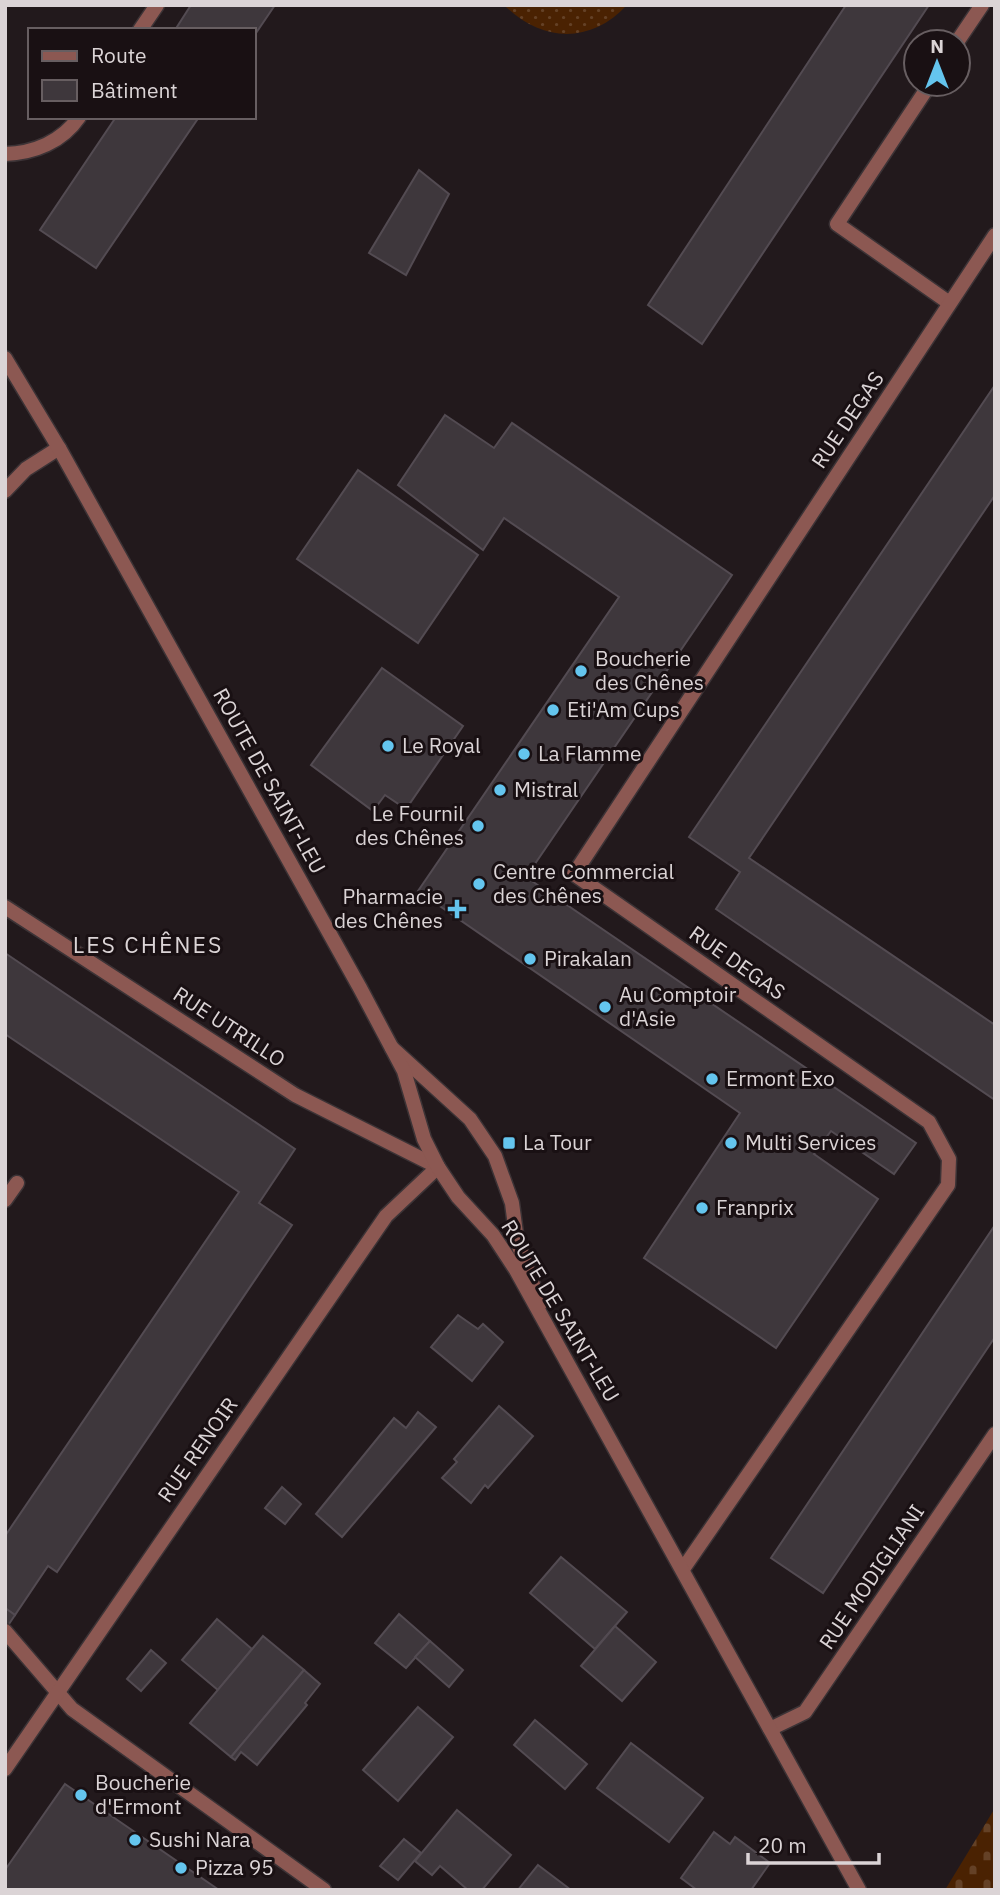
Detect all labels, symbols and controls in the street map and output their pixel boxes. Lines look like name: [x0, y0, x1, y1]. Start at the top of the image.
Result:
legend: [28, 28, 256, 119]
north arrow: [902, 28, 972, 98]
text: N: [930, 34, 944, 58]
text: Route: [91, 41, 147, 69]
text: Bâtiment: [91, 76, 178, 104]
street label: RUE DEGAS: [804, 366, 890, 473]
place label: Boucherie des Chênes: [595, 644, 704, 696]
marker: Boucherie des Chênes: [573, 663, 589, 679]
street label: ROUTE DE SAINT-LEU: [207, 683, 333, 878]
place label: Eti'Am Cups: [567, 695, 680, 723]
marker: Eti'Am Cups: [545, 702, 561, 718]
place label: Le Royal: [402, 731, 481, 759]
marker: Le Royal: [380, 738, 396, 754]
place label: La Flamme: [538, 739, 642, 767]
marker: La Flamme: [516, 746, 532, 762]
place label: Mistral: [514, 775, 579, 803]
marker: Mistral: [492, 782, 508, 798]
place label: Le Fournil des Chênes: [355, 799, 464, 851]
marker: Le Fournil des Chênes: [470, 818, 486, 834]
place label: Centre Commercial des Chênes: [493, 857, 675, 909]
marker: Centre Commercial des Chênes: [471, 876, 487, 892]
place label: Pharmacie des Chênes: [334, 882, 443, 934]
marker: Pharmacie des Chênes: [449, 901, 465, 917]
street label: RUE DEGAS: [684, 919, 791, 1006]
district label: LES CHÊNES: [73, 929, 223, 959]
place label: Pirakalan: [544, 944, 632, 972]
marker: Pirakalan: [522, 951, 538, 967]
street label: RUE UTRILLO: [168, 980, 291, 1073]
place label: Au Comptoir d'Asie: [619, 980, 737, 1032]
marker: Au Comptoir d'Asie: [597, 999, 613, 1015]
place label: Ermont Exo: [726, 1064, 835, 1092]
marker: Ermont Exo: [704, 1071, 720, 1087]
place label: La Tour: [523, 1128, 592, 1156]
place label: Multi Services: [745, 1128, 877, 1156]
marker: La Tour: [501, 1135, 517, 1151]
marker: Multi Services: [723, 1135, 739, 1151]
place label: Franprix: [716, 1193, 794, 1221]
marker: Franprix: [694, 1200, 710, 1216]
street label: ROUTE DE SAINT-LEU: [495, 1214, 626, 1407]
street label: RUE RENOIR: [151, 1391, 244, 1507]
street label: RUE MODIGLIANI: [812, 1498, 930, 1654]
place label: Boucherie d'Ermont: [95, 1768, 191, 1820]
marker: Boucherie d'Ermont: [73, 1787, 89, 1803]
scale bar: [748, 1822, 879, 1866]
place label: Sushi Nara: [149, 1825, 250, 1853]
text: 20 m: [758, 1831, 807, 1859]
marker: Sushi Nara: [127, 1832, 143, 1848]
place label: Pizza 95: [195, 1853, 274, 1881]
marker: Pizza 95: [173, 1860, 189, 1876]

